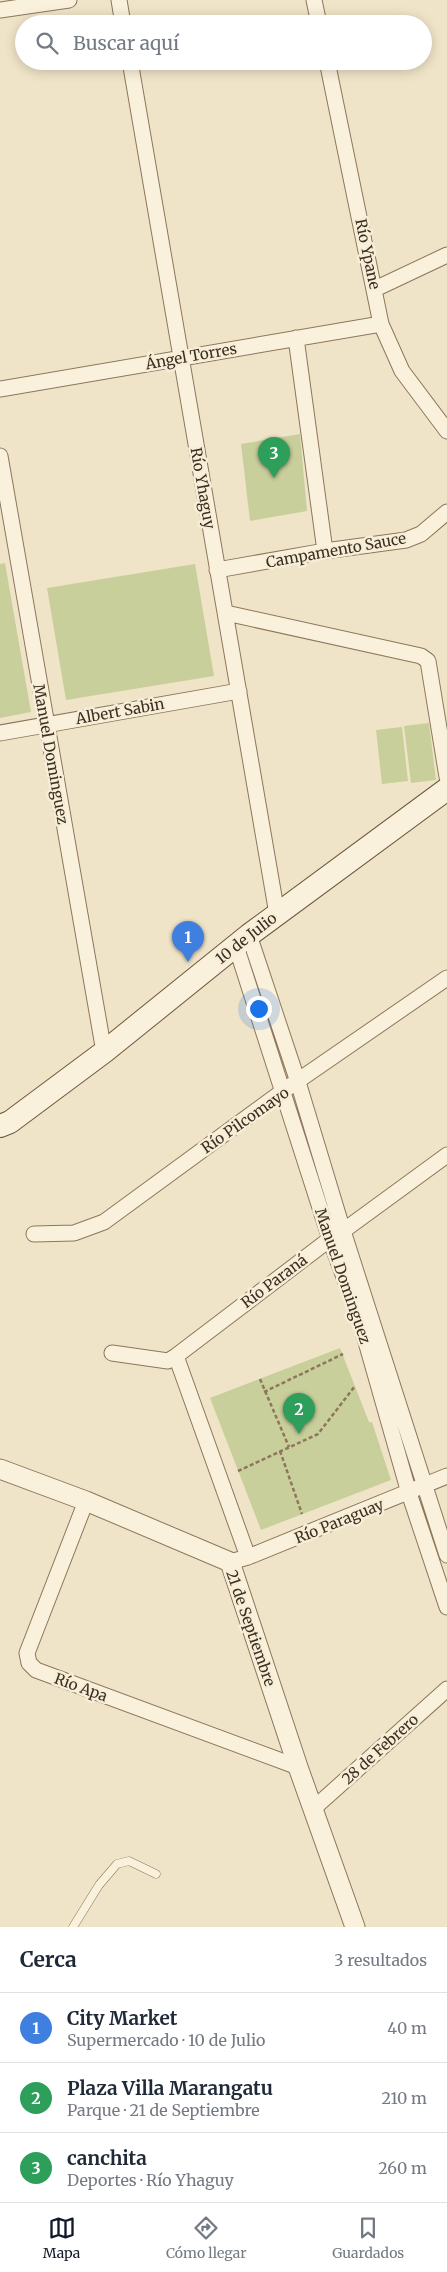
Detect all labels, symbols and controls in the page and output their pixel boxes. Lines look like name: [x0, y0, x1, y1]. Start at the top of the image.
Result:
search box: [15, 15, 432, 70]
icon: search: [33, 29, 61, 57]
text: Buscar aquí: [73, 31, 179, 55]
street label: Río Ypane: [351, 217, 385, 291]
street label: Ángel Torres: [143, 338, 238, 374]
pin: 3: [258, 437, 290, 478]
street label: Río Yhaguy: [186, 446, 220, 530]
street label: Campamento Sauce: [264, 528, 408, 572]
street label: Manuel Dominguez: [29, 682, 73, 826]
street label: Albert Sabin: [73, 694, 166, 728]
street label: 10 de Julio: [212, 908, 281, 968]
pin: 1: [172, 921, 204, 962]
your location: [246, 996, 272, 1022]
street label: Río Pilcomayo: [197, 1083, 293, 1157]
street label: Manuel Dominguez: [311, 1206, 375, 1346]
street label: Río Paraná: [237, 1250, 311, 1312]
pin: 2: [283, 1393, 315, 1434]
street label: Río Paraguay: [292, 1494, 387, 1548]
street label: 21 de Septiembre: [222, 1567, 280, 1689]
street label: Río Apa: [52, 1669, 110, 1705]
street label: 28 de Febrero: [338, 1710, 422, 1788]
text: Cerca: [20, 1946, 77, 1973]
text: 3 resultados: [334, 1950, 427, 1970]
text: City Market: [67, 2006, 177, 2030]
text: 1: [32, 2018, 40, 2038]
text: 40 m: [387, 2018, 427, 2038]
text: Supermercado · 10 de Julio: [67, 2030, 265, 2050]
text: Plaza Villa Marangatu: [67, 2076, 273, 2100]
text: 2: [31, 2088, 41, 2108]
text: 210 m: [382, 2088, 427, 2108]
text: Parque · 21 de Septiembre: [67, 2100, 260, 2120]
text: canchita: [67, 2146, 147, 2170]
text: 3: [31, 2158, 41, 2178]
text: 260 m: [378, 2158, 427, 2178]
text: Deportes · Río Yhaguy: [67, 2170, 234, 2190]
tab: Mapa: [43, 2214, 80, 2262]
tab: Cómo llegar: [166, 2214, 247, 2262]
tab: Guardados: [332, 2214, 404, 2262]

